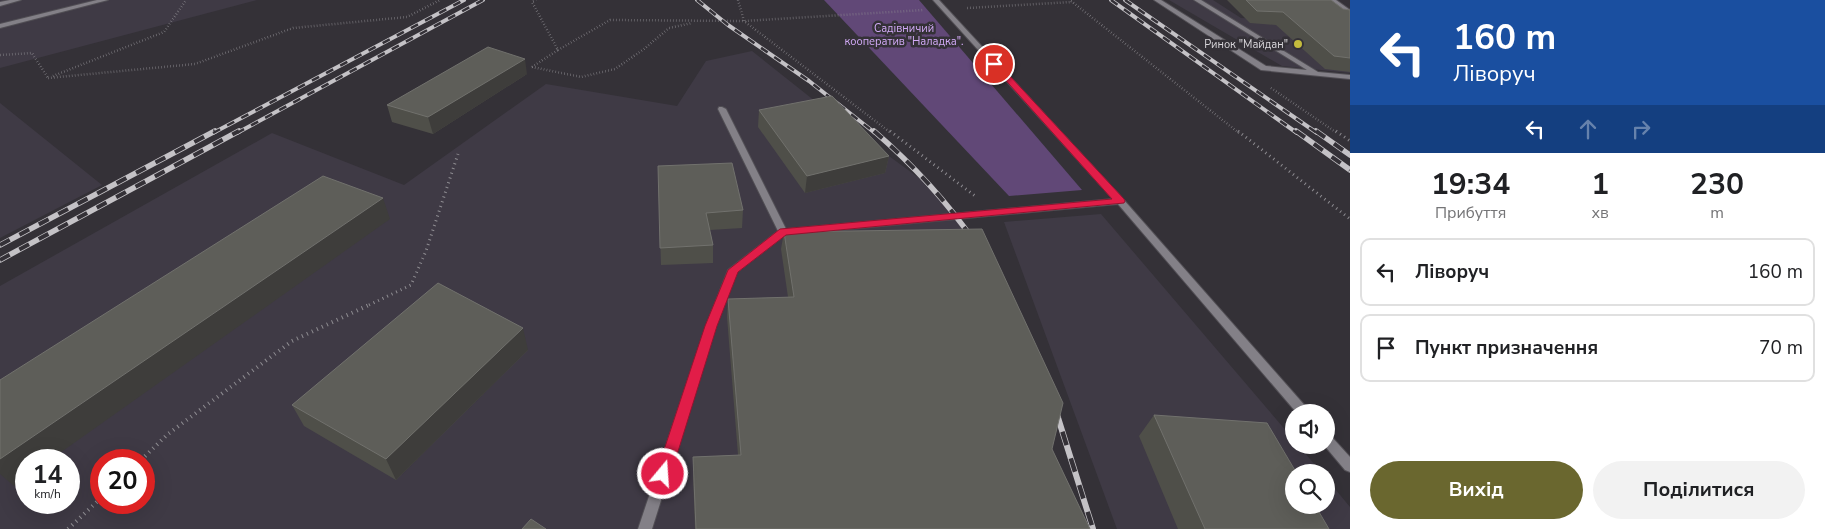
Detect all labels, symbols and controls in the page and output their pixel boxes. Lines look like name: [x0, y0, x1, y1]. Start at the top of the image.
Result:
text: 160 m: [1453, 14, 1556, 61]
icon: left: [1370, 20, 1435, 85]
park label: Садівничий кооператив "Наладка".: [844, 21, 964, 49]
place label: Ринок "Майдан": [1204, 37, 1288, 52]
marker: Ринок "Майдан": [1292, 38, 1304, 50]
pin: [973, 43, 1015, 85]
icon: arrive: [980, 50, 1008, 78]
text: Ліворуч: [1453, 59, 1536, 89]
icon: left: [1521, 115, 1549, 143]
icon: ahead: [1574, 115, 1602, 143]
icon: right: [1627, 115, 1655, 143]
text: 19:34: [1431, 164, 1510, 205]
text: 1: [1591, 164, 1609, 205]
text: 230: [1690, 164, 1744, 205]
text: Прибуття: [1435, 202, 1506, 224]
text: хв: [1592, 202, 1609, 224]
text: m: [1710, 202, 1724, 224]
icon: left: [1372, 258, 1400, 286]
text: Ліворуч: [1415, 259, 1489, 285]
text: 160 m: [1748, 259, 1803, 285]
icon: arrive: [1372, 334, 1400, 362]
text: Пункт призначення: [1415, 335, 1598, 361]
text: 70 m: [1759, 335, 1803, 361]
map controls: [1285, 404, 1335, 514]
button: sound: [1285, 404, 1335, 454]
position arrow: [636, 447, 688, 499]
speed limit sign: 20: [90, 449, 155, 514]
text: 14: [32, 458, 63, 492]
button: Вихід: [1370, 461, 1583, 519]
button: Поділитися: [1593, 461, 1805, 519]
button: search: [1285, 464, 1335, 514]
text: km/h: [34, 486, 61, 502]

